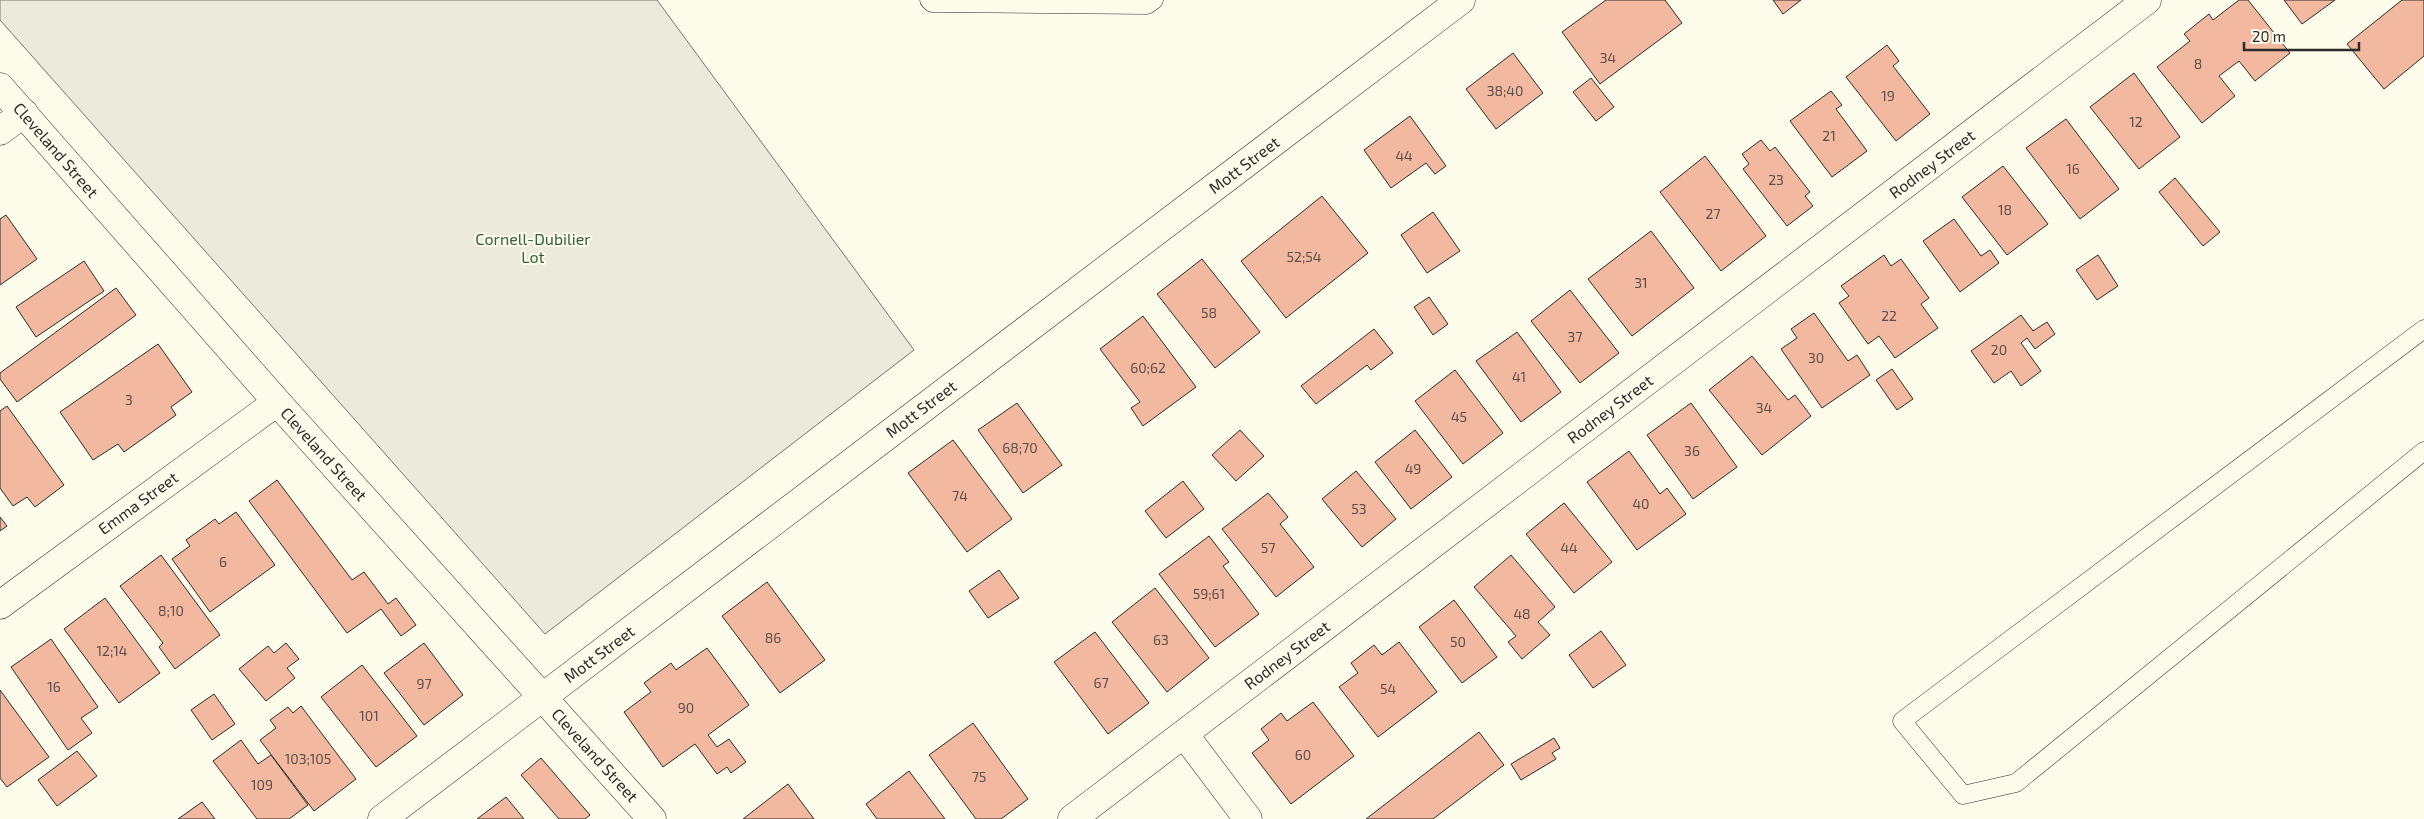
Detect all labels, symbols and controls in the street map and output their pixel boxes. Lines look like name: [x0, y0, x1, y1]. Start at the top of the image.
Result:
scale bar: [2244, 20, 2359, 52]
text: 20 m: [2252, 27, 2286, 45]
house number: 34: [1600, 49, 1616, 66]
house number: 8: [2194, 55, 2202, 72]
house number: 38;40: [1487, 82, 1523, 99]
house number: 19: [1881, 87, 1895, 104]
street label: Cleveland Street: [10, 98, 103, 201]
house number: 12: [2129, 113, 2143, 130]
street label: Rodney Street: [1885, 125, 1978, 202]
house number: 21: [1822, 127, 1836, 144]
street label: Mott Street: [1205, 132, 1283, 197]
house number: 44: [1395, 147, 1413, 164]
house number: 16: [2066, 160, 2080, 177]
house number: 23: [1768, 171, 1784, 188]
house number: 18: [1998, 201, 2012, 218]
house number: 27: [1705, 205, 1721, 222]
park label: Cornell-Dubilier Lot: [475, 229, 591, 266]
house number: 52;54: [1287, 248, 1321, 265]
house number: 31: [1634, 274, 1648, 291]
house number: 58: [1201, 304, 1217, 321]
house number: 22: [1881, 307, 1897, 324]
house number: 37: [1568, 328, 1582, 345]
house number: 20: [1991, 341, 2007, 358]
house number: 30: [1808, 349, 1824, 366]
house number: 60;62: [1130, 359, 1166, 376]
house number: 41: [1512, 368, 1526, 385]
street label: Rodney Street: [1563, 370, 1656, 447]
street label: Mott Street: [882, 376, 960, 441]
house number: 3: [125, 391, 133, 408]
house number: 34: [1756, 399, 1772, 416]
street label: Cleveland Street: [277, 403, 371, 504]
house number: 45: [1451, 408, 1467, 425]
house number: 68;70: [1002, 439, 1038, 456]
house number: 36: [1684, 442, 1700, 459]
house number: 49: [1405, 460, 1421, 477]
street label: Emma Street: [94, 467, 181, 538]
house number: 74: [952, 487, 968, 504]
house number: 40: [1632, 495, 1650, 512]
house number: 53: [1351, 500, 1367, 517]
house number: 57: [1261, 539, 1275, 556]
house number: 44: [1560, 539, 1578, 556]
house number: 6: [219, 553, 227, 570]
house number: 59;61: [1193, 585, 1225, 602]
house number: 8;10: [158, 602, 184, 619]
house number: 48: [1513, 605, 1531, 622]
street label: Rodney Street: [1240, 616, 1333, 693]
street label: Mott Street: [560, 621, 638, 686]
house number: 86: [765, 629, 781, 646]
house number: 63: [1153, 631, 1169, 648]
house number: 50: [1450, 633, 1466, 650]
house number: 12;14: [97, 642, 127, 659]
house number: 67: [1093, 674, 1109, 691]
house number: 97: [416, 675, 432, 692]
house number: 16: [47, 678, 61, 695]
house number: 54: [1380, 680, 1396, 697]
house number: 90: [678, 699, 694, 716]
street label: Cleveland Street: [548, 704, 642, 805]
house number: 101: [359, 707, 379, 724]
house number: 60: [1295, 746, 1311, 763]
house number: 103;105: [285, 750, 331, 767]
house number: 75: [972, 768, 986, 785]
house number: 109: [251, 776, 273, 793]

